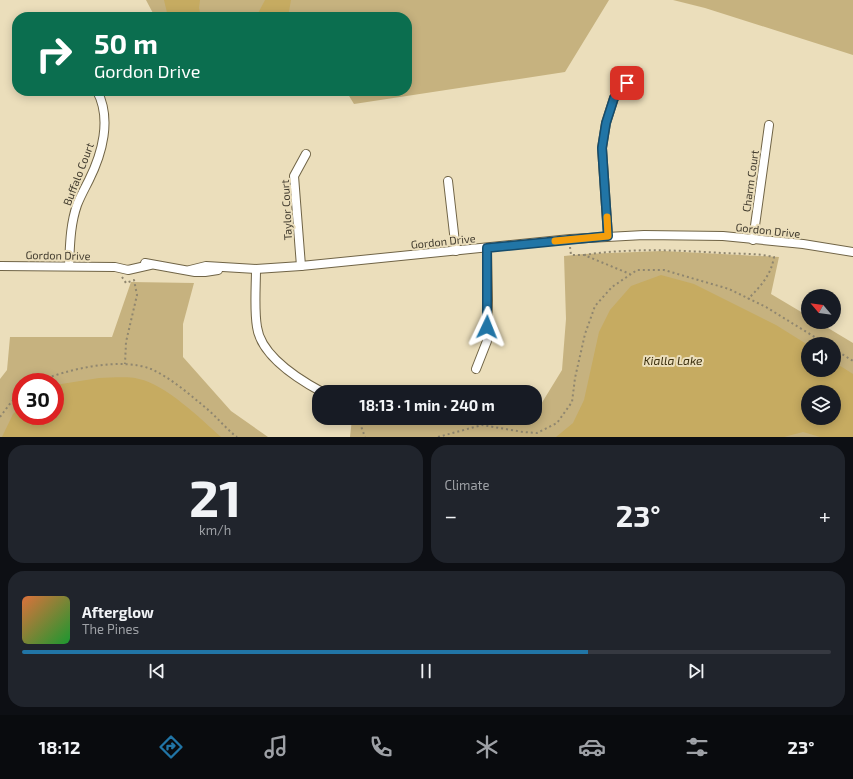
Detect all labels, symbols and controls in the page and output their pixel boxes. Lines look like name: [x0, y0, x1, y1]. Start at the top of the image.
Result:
text: 50 m: [94, 26, 158, 60]
icon: right: [28, 28, 80, 80]
text: Gordon Drive: [94, 60, 200, 82]
pin: [610, 66, 644, 100]
icon: arrive: [616, 72, 638, 94]
street label: Buffalo Court: [60, 141, 96, 207]
street label: Charm Court: [739, 149, 761, 213]
street label: Taylor Court: [278, 179, 294, 241]
street label: Gordon Drive: [735, 220, 801, 240]
street label: Gordon Drive: [410, 231, 476, 251]
street label: Gordon Drive: [25, 248, 91, 262]
north arrow: [801, 289, 841, 329]
map controls: [801, 289, 841, 425]
position arrow: [466, 306, 508, 348]
button: sound: [801, 337, 841, 377]
water label: Kialla Lake: [643, 353, 703, 367]
speed limit sign: 30: [12, 373, 64, 425]
button: layers: [801, 385, 841, 425]
text: 18:13 · 1 min · 240 m: [359, 396, 495, 414]
text: 21: [189, 465, 242, 527]
text: Climate: [445, 477, 489, 493]
text: 23°: [616, 497, 661, 533]
text: −: [445, 502, 457, 528]
text: +: [819, 502, 831, 528]
text: km/h: [199, 522, 231, 538]
text: Afterglow: [82, 603, 154, 621]
text: The Pines: [82, 621, 139, 637]
icon: previous: [146, 660, 168, 682]
icon: pause: [415, 660, 437, 682]
icon: next: [685, 660, 707, 682]
icon: directions: [157, 733, 185, 761]
icon: music: [262, 733, 290, 761]
icon: phone: [367, 733, 395, 761]
icon: climate: [473, 733, 501, 761]
icon: car: [578, 733, 606, 761]
icon: filters: [683, 733, 711, 761]
text: 18:12: [39, 736, 80, 758]
text: 23°: [788, 736, 814, 758]

